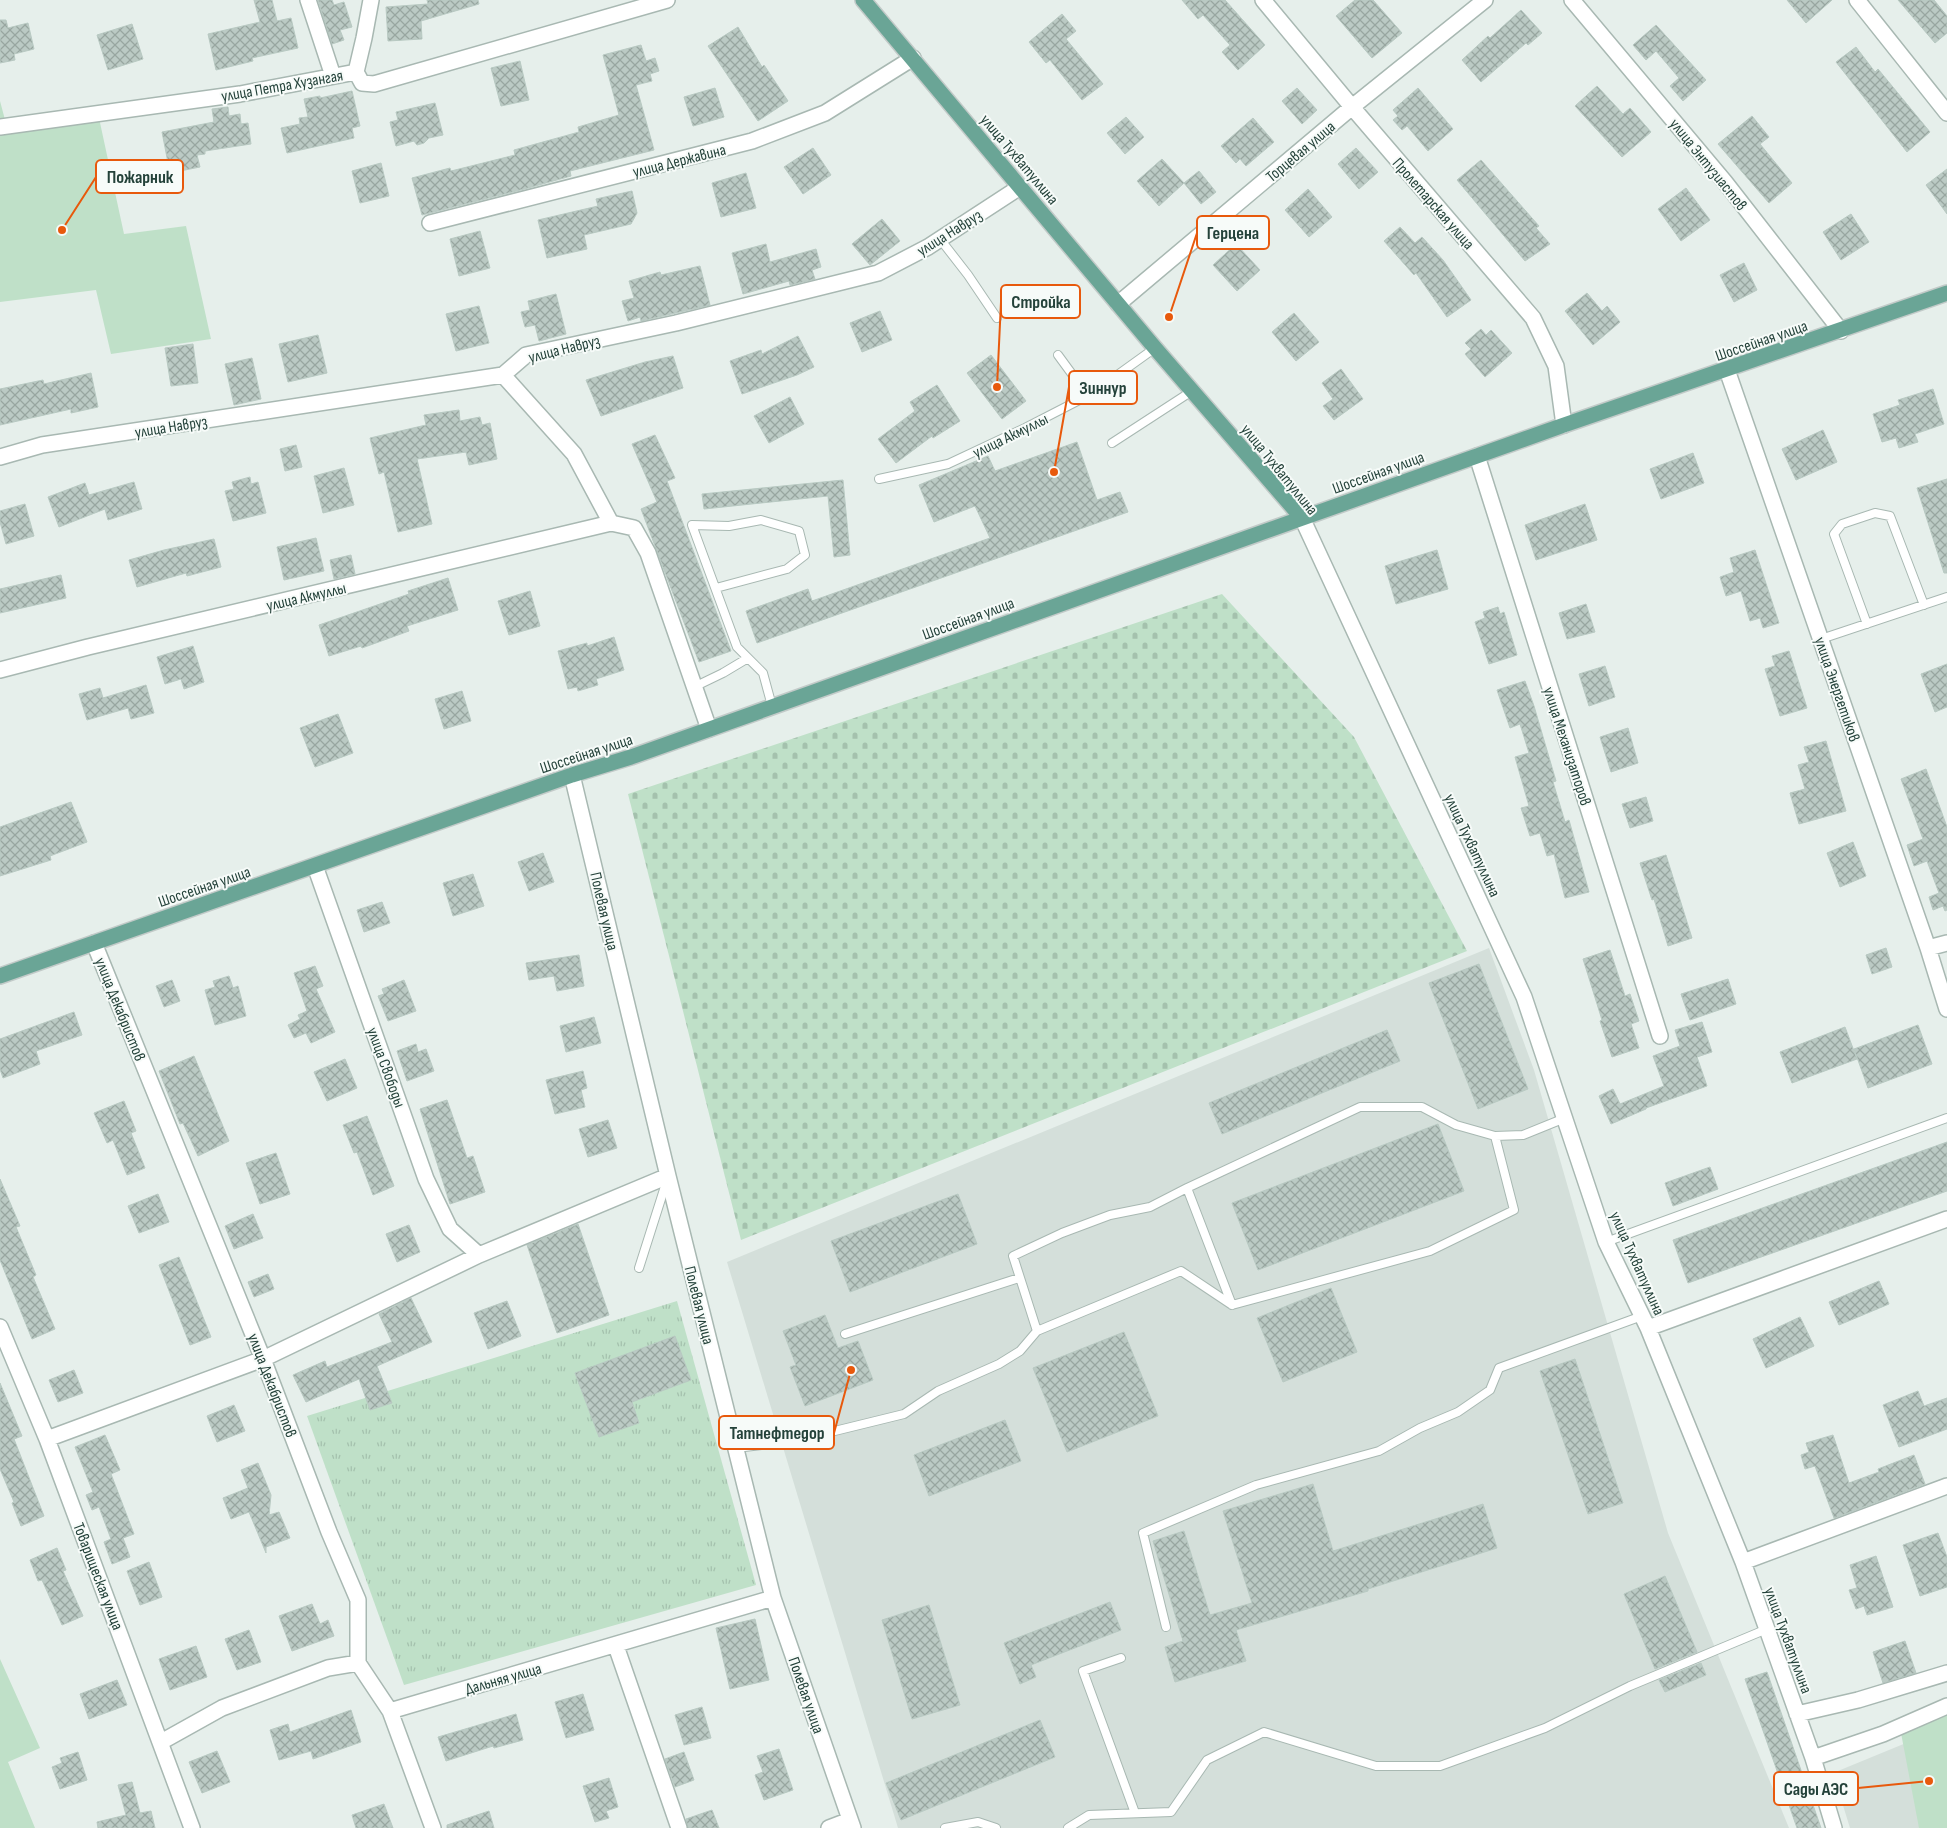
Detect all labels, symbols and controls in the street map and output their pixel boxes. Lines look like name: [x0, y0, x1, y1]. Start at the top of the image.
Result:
street label: улица Петра Хузангая: [220, 66, 345, 107]
street label: улица Тухватуллина: [976, 111, 1062, 209]
street label: улица Энтузиастов: [1665, 115, 1751, 215]
street label: Торцевая улица: [1262, 118, 1340, 187]
street label: улица Державина: [631, 141, 728, 182]
street label: Пролетарская улица: [1388, 154, 1478, 254]
callout: Пожарник: [96, 160, 183, 193]
text: Пожарник: [107, 167, 174, 188]
street label: улица Навруз: [914, 206, 986, 261]
callout: Герцена: [1197, 216, 1269, 249]
text: Герцена: [1207, 223, 1259, 244]
callout: Стройка: [1001, 285, 1080, 318]
text: Стройка: [1011, 292, 1071, 313]
street label: Шоссейная улица: [1713, 317, 1810, 366]
street label: улица Навруз: [527, 331, 602, 368]
callout: Зиннур: [1069, 371, 1137, 404]
text: Зиннур: [1079, 378, 1127, 399]
street label: улица Акмуллы: [970, 410, 1051, 463]
street label: улица Навруз: [134, 412, 209, 443]
street label: улица Тухватуллина: [1236, 421, 1321, 519]
street label: Шоссейная улица: [1330, 448, 1427, 499]
street label: улица Акмуллы: [265, 579, 348, 616]
street label: Шоссейная улица: [920, 594, 1017, 645]
street label: улица Энергетиков: [1810, 635, 1863, 744]
street label: улица Механизаторов: [1538, 685, 1595, 808]
street label: Шоссейная улица: [538, 731, 635, 778]
street label: улица Тухватуллина: [1439, 791, 1504, 900]
street label: Шоссейная улица: [156, 863, 253, 912]
street label: Полевая улица: [585, 870, 622, 952]
street label: улица Декабристов: [90, 955, 149, 1064]
street label: улица Свободы: [362, 1025, 409, 1110]
street label: улица Тухватуллина: [1605, 1209, 1668, 1318]
street label: Полевая улица: [680, 1264, 717, 1346]
street label: улица Декабристов: [243, 1331, 300, 1440]
callout: Татнефтедор: [719, 1416, 834, 1449]
text: Татнефтедор: [729, 1423, 825, 1444]
street label: Товарищеская улица: [68, 1520, 127, 1633]
street label: улица Тухватуллина: [1760, 1585, 1816, 1696]
street label: Полевая улица: [784, 1655, 828, 1736]
street label: Дальняя улица: [463, 1659, 544, 1699]
callout: Сады АЭС: [1774, 1772, 1858, 1805]
text: Сады АЭС: [1784, 1779, 1848, 1800]

